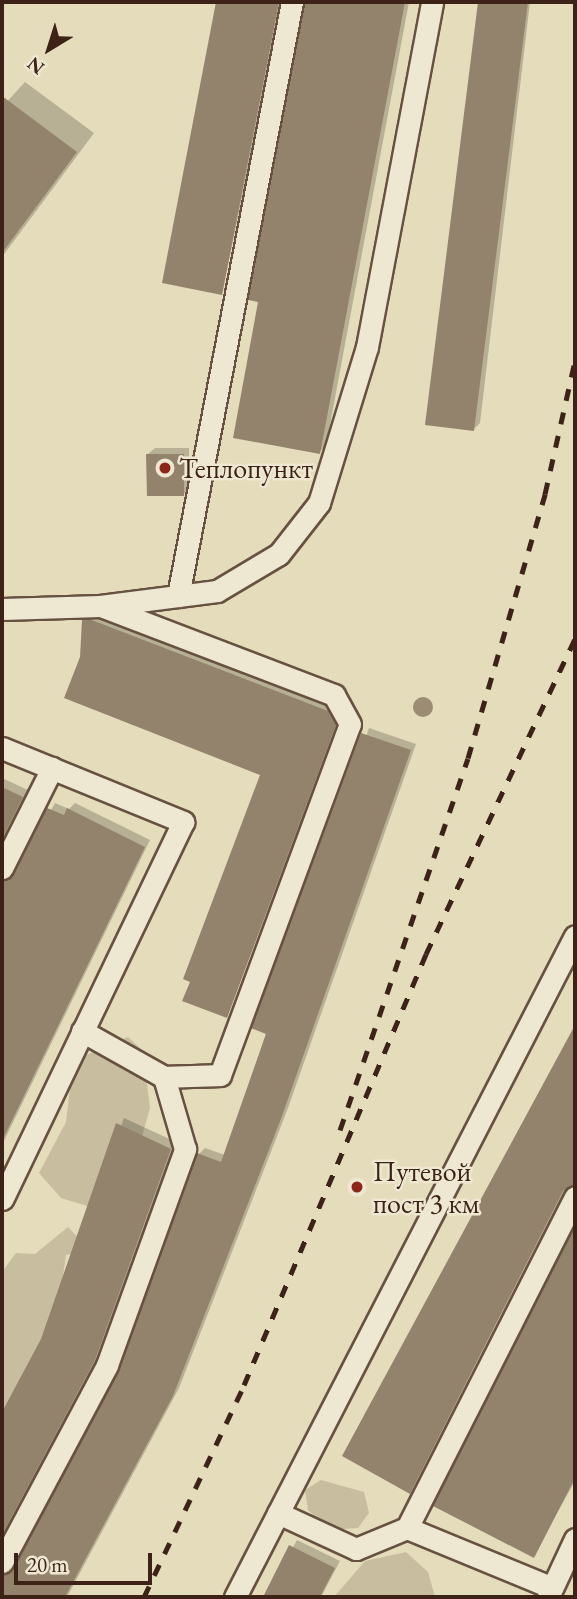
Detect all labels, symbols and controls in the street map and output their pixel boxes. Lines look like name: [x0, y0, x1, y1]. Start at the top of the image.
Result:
north arrow: [14, 14, 84, 84]
text: N: [22, 51, 50, 81]
place label: Теплопункт: [179, 451, 313, 485]
marker: Теплопункт: [157, 460, 173, 476]
place label: Путевой пост 3 км: [373, 1154, 479, 1220]
marker: Путевой пост 3 км: [347, 1177, 367, 1197]
scale bar: [18, 1540, 156, 1584]
text: 20 m: [27, 1551, 68, 1578]

